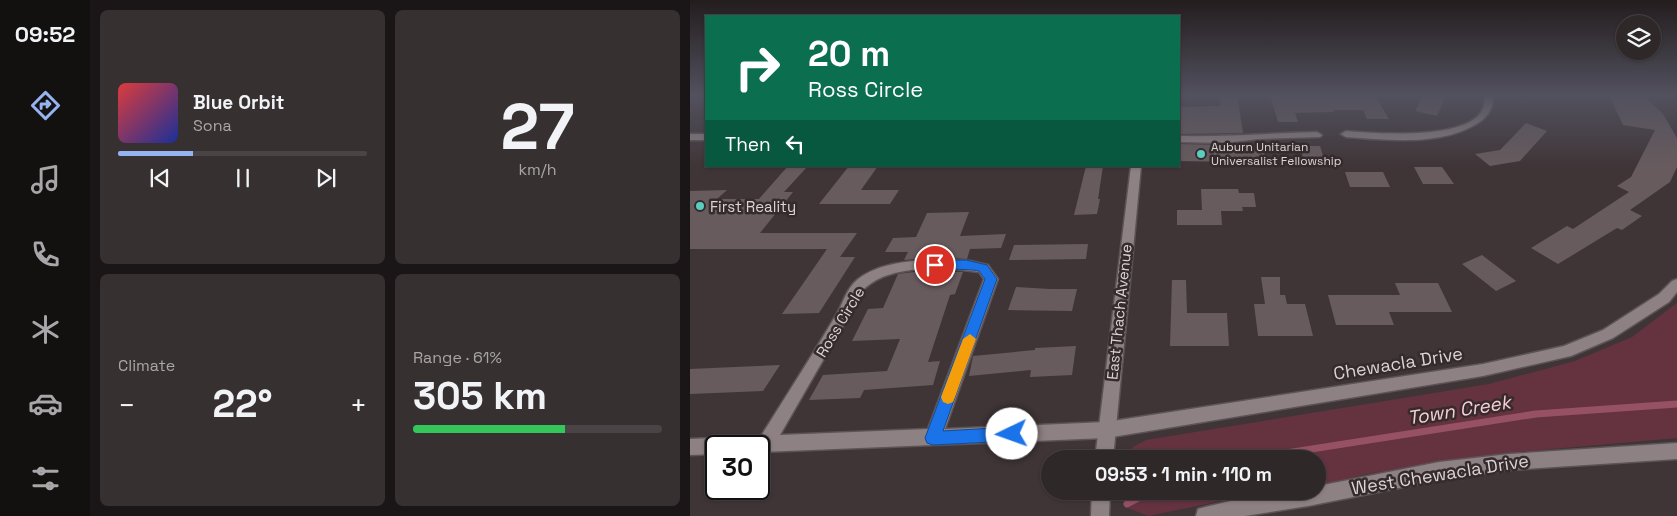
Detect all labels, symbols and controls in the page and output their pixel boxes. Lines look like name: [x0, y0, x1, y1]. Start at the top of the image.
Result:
map controls: [1616, 15, 1661, 60]
button: layers: [1616, 15, 1661, 60]
text: 09:52: [15, 20, 75, 48]
text: 20 m: [808, 32, 890, 76]
icon: right: [725, 35, 790, 100]
text: Ross Circle: [808, 75, 923, 103]
text: 27: [501, 85, 574, 168]
icon: directions: [28, 88, 63, 123]
text: Blue Orbit: [193, 90, 284, 115]
text: Sona: [193, 115, 232, 136]
icon: left: [781, 130, 809, 158]
text: Then: [725, 132, 771, 157]
place label: Auburn Unitarian Universalist Fellowship: [1211, 139, 1342, 169]
marker: Auburn Unitarian Universalist Fellowship: [1195, 148, 1207, 160]
text: km/h: [518, 159, 557, 180]
icon: music: [28, 162, 63, 197]
icon: previous: [146, 164, 174, 192]
icon: pause: [229, 164, 257, 192]
icon: next: [312, 164, 340, 192]
place label: First Reality: [710, 197, 796, 216]
marker: First Reality: [694, 200, 706, 212]
icon: phone: [28, 237, 63, 272]
street label: East Thach Avenue: [1102, 243, 1136, 381]
pin: [914, 244, 956, 286]
icon: arrive: [921, 251, 949, 279]
street label: Ross Circle: [812, 283, 868, 361]
icon: climate: [28, 312, 63, 347]
street label: Chewacla Drive: [1332, 341, 1464, 385]
text: Range · 61%: [413, 347, 502, 368]
text: Climate: [118, 355, 175, 376]
text: 305 km: [413, 372, 547, 420]
text: 22°: [212, 380, 273, 428]
icon: car: [28, 386, 63, 421]
text: −: [118, 387, 135, 423]
text: +: [350, 387, 367, 423]
water label: Town Creek: [1406, 389, 1515, 431]
position arrow: [985, 407, 1037, 459]
speed limit sign: 30: [705, 435, 770, 500]
street label: West Chewacla Drive: [1350, 449, 1530, 499]
icon: filters: [28, 461, 63, 496]
text: 09:53 · 1 min · 110 m: [1095, 462, 1272, 487]

